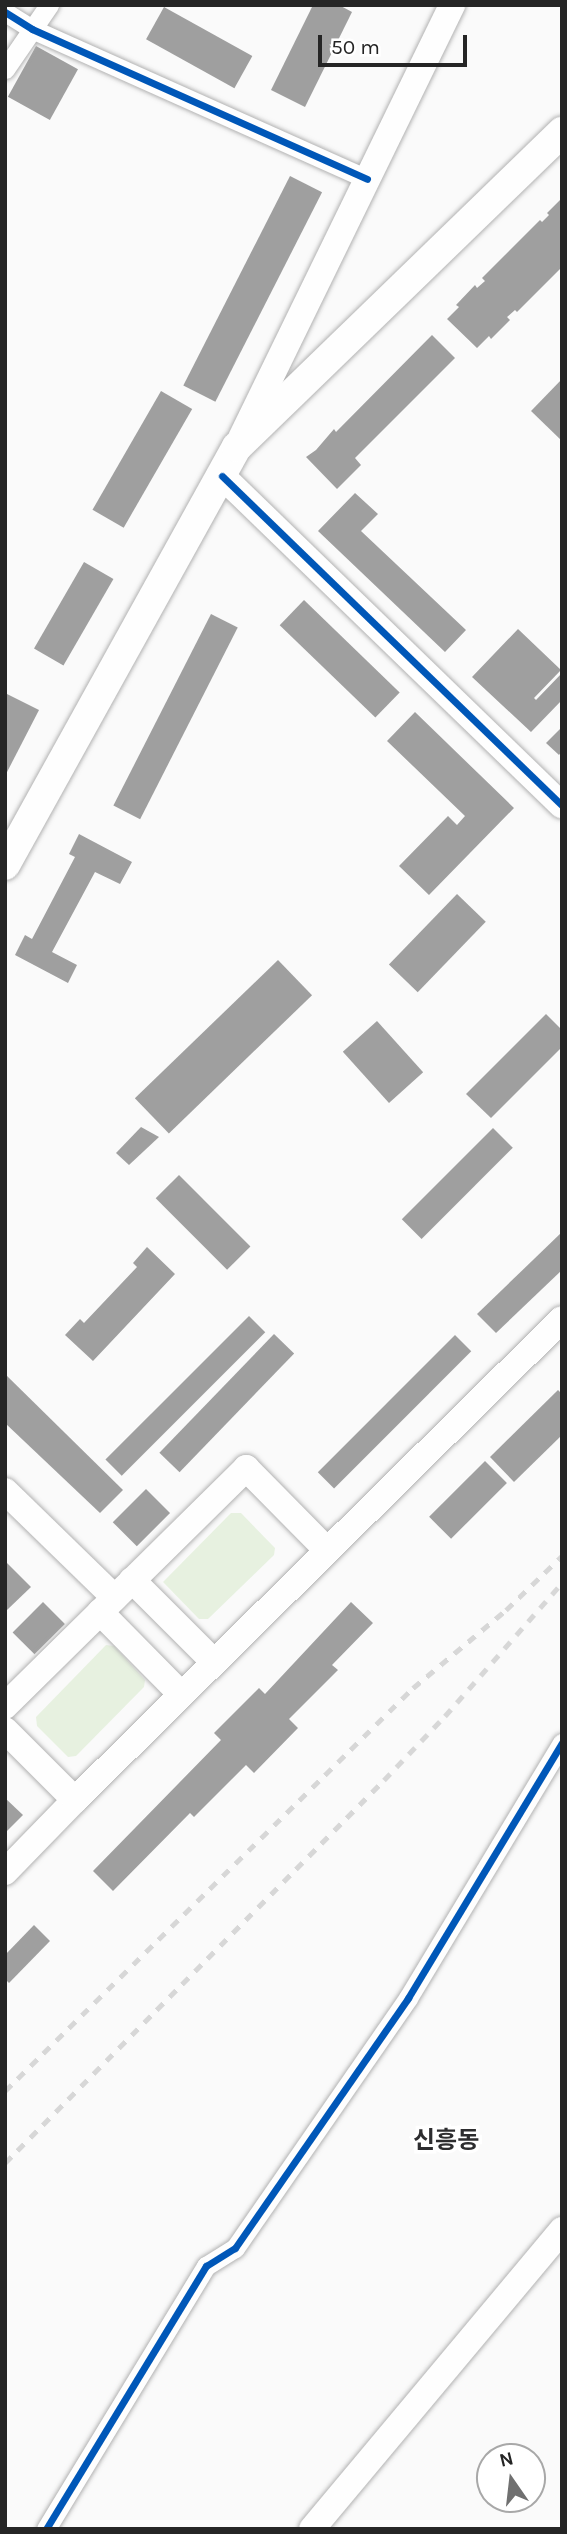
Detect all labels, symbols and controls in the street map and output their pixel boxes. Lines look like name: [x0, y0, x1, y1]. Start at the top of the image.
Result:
scale bar: [322, 21, 471, 65]
text: 50 m: [331, 35, 380, 59]
district label: 신흥동: [413, 2127, 479, 2155]
north arrow: [476, 2443, 546, 2513]
text: N: [497, 2447, 516, 2472]

